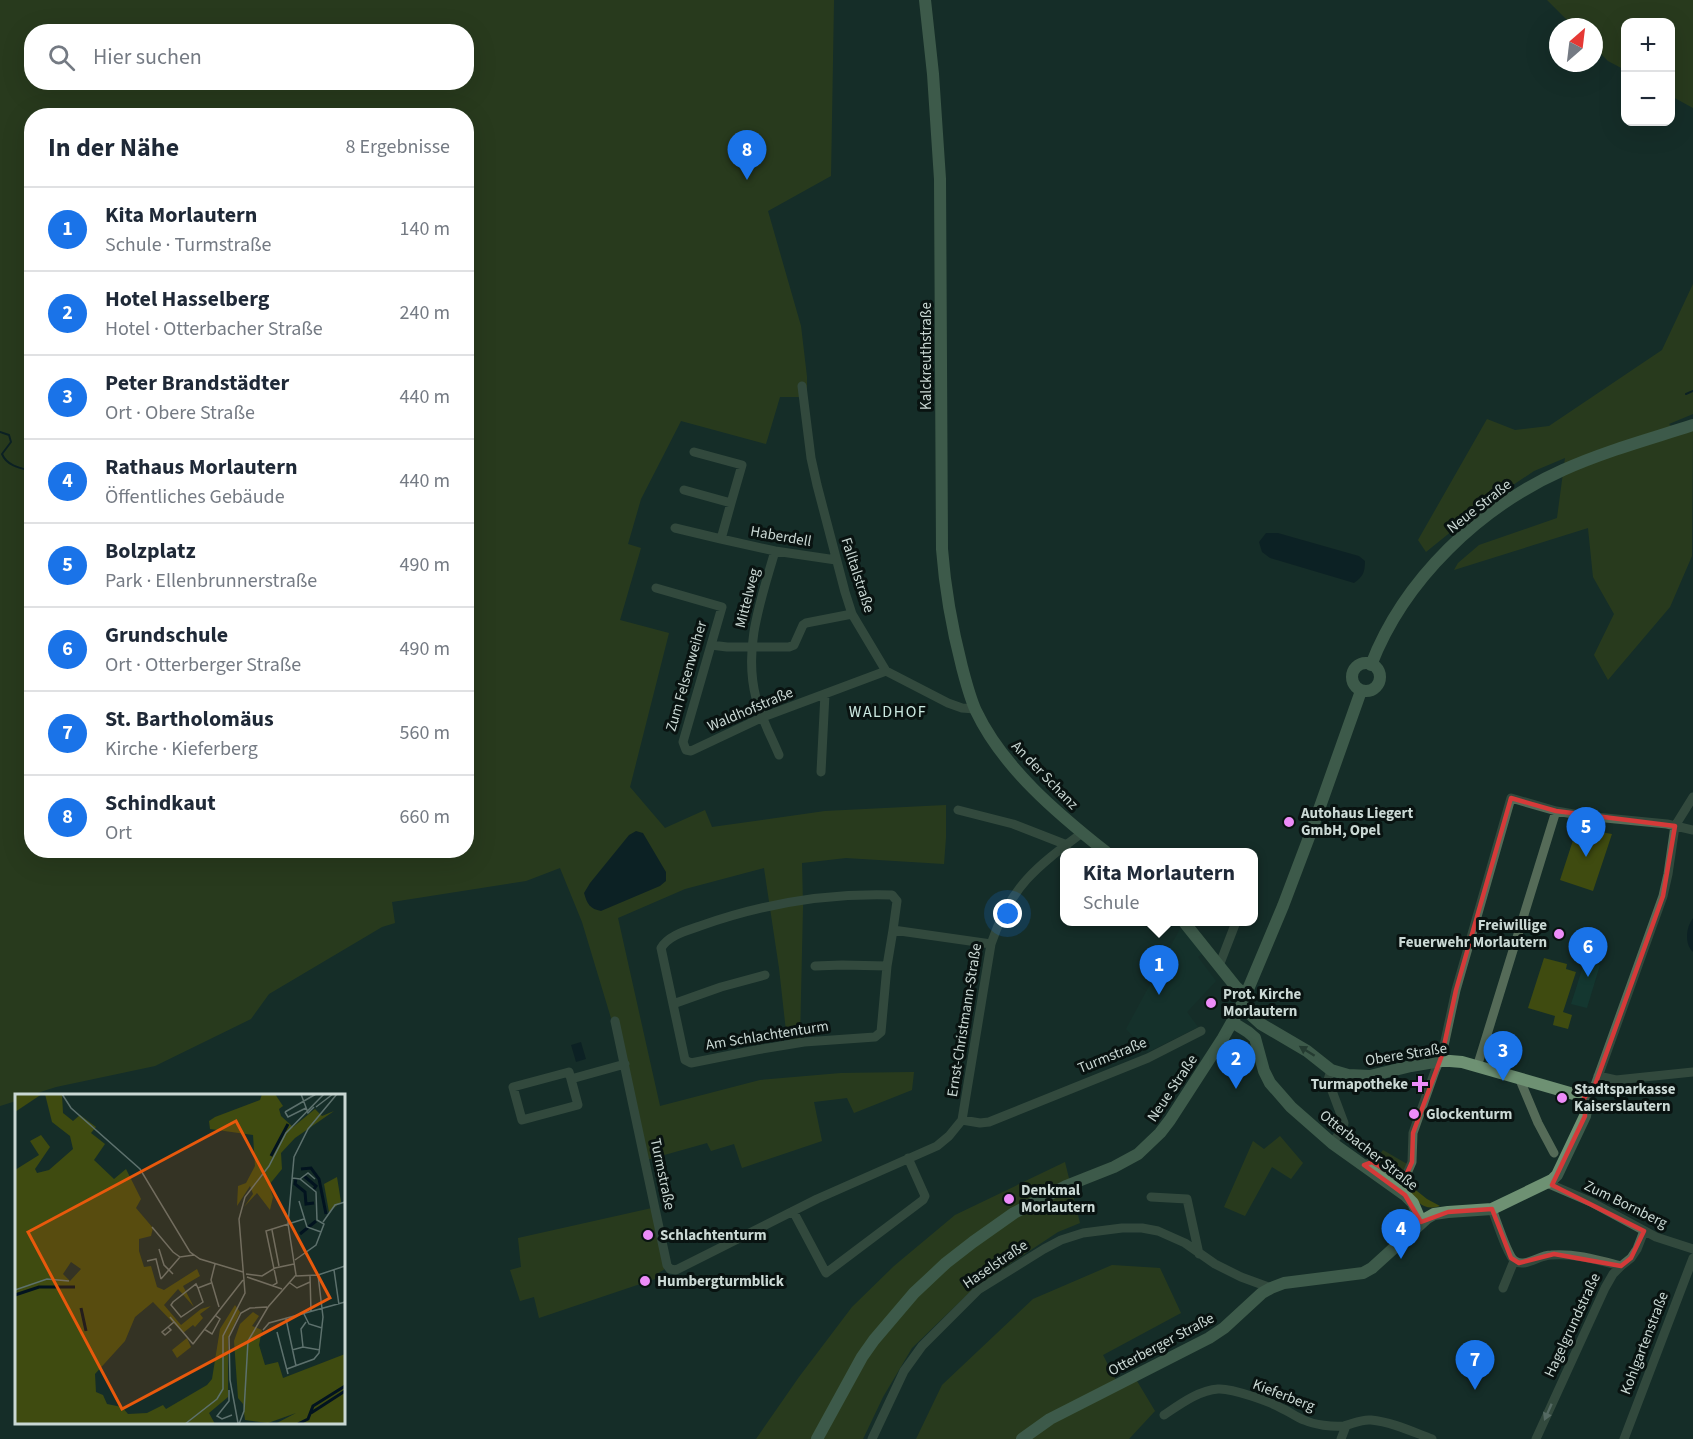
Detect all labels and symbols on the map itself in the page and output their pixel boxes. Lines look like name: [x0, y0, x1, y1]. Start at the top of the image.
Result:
north arrow: [1549, 18, 1603, 72]
pin: 8: [728, 130, 766, 180]
street label: Kalckreuthstraße: [916, 302, 937, 410]
street label: Neue Straße: [1443, 474, 1516, 538]
street label: Haberdell: [749, 521, 813, 552]
street label: Falltalstraße: [836, 535, 880, 615]
street label: Mittelweg: [730, 566, 765, 630]
street label: Zum Felsenweiher: [661, 617, 713, 734]
street label: Waldhofstraße: [704, 682, 796, 737]
district label: WALDHOF: [849, 701, 927, 723]
street label: An der Schanz: [1006, 736, 1083, 814]
place label: Autohaus Liegert GmbH, Opel: [1300, 803, 1414, 841]
pin: 5: [1566, 808, 1606, 857]
marker: Autohaus Liegert GmbH, Opel: [1282, 815, 1296, 829]
your location: [993, 899, 1022, 928]
place label: Freiwillige Feuerwehr Morlautern: [1398, 915, 1547, 953]
marker: Freiwillige Feuerwehr Morlautern: [1552, 927, 1566, 941]
pin: 6: [1568, 928, 1608, 977]
street label: Ernst-Christmann-Straße: [942, 942, 987, 1098]
pin: 1: [1140, 946, 1178, 995]
place label: Prot. Kirche Morlautern: [1223, 984, 1301, 1022]
marker: Prot. Kirche Morlautern: [1204, 996, 1218, 1010]
street label: Am Schlachtenturm: [704, 1015, 830, 1056]
street label: Turmstraße: [1075, 1032, 1150, 1079]
pin: 3: [1484, 1032, 1522, 1081]
street label: Obere Straße: [1364, 1038, 1448, 1071]
pin: 2: [1216, 1040, 1256, 1089]
one-way arrow: [1299, 1046, 1315, 1057]
street label: Neue Straße: [1142, 1051, 1203, 1126]
place label: Turmapotheke: [1311, 1074, 1408, 1095]
marker: Turmapotheke: [1413, 1077, 1427, 1091]
place label: Stadtsparkasse Kaiserslautern: [1574, 1079, 1676, 1117]
marker: Stadtsparkasse Kaiserslautern: [1555, 1091, 1569, 1105]
inset map: [15, 1094, 345, 1424]
place label: Glockenturm: [1426, 1104, 1512, 1125]
street label: Otterbacher Straße: [1315, 1105, 1422, 1196]
marker: Glockenturm: [1407, 1107, 1421, 1121]
street label: Turmstraße: [645, 1136, 680, 1212]
street label: Zum Bornberg: [1581, 1175, 1671, 1234]
place label: Denkmal Morlautern: [1021, 1180, 1095, 1218]
marker: Denkmal Morlautern: [1002, 1192, 1016, 1206]
pin: 4: [1382, 1210, 1420, 1259]
place label: Schlachtenturm: [660, 1225, 767, 1246]
marker: Schlachtenturm: [641, 1228, 655, 1242]
street label: Haselstraße: [959, 1235, 1032, 1294]
street label: Hagelgrundstraße: [1539, 1270, 1606, 1381]
place label: Humbergturmblick: [657, 1271, 785, 1292]
marker: Humbergturmblick: [638, 1274, 652, 1288]
street label: Kohlgartenstraße: [1615, 1289, 1674, 1398]
street label: Otterberger Straße: [1105, 1308, 1218, 1381]
pin: 7: [1456, 1340, 1494, 1390]
street label: Kieferberg: [1250, 1374, 1318, 1417]
one-way arrow: [1544, 1403, 1553, 1420]

